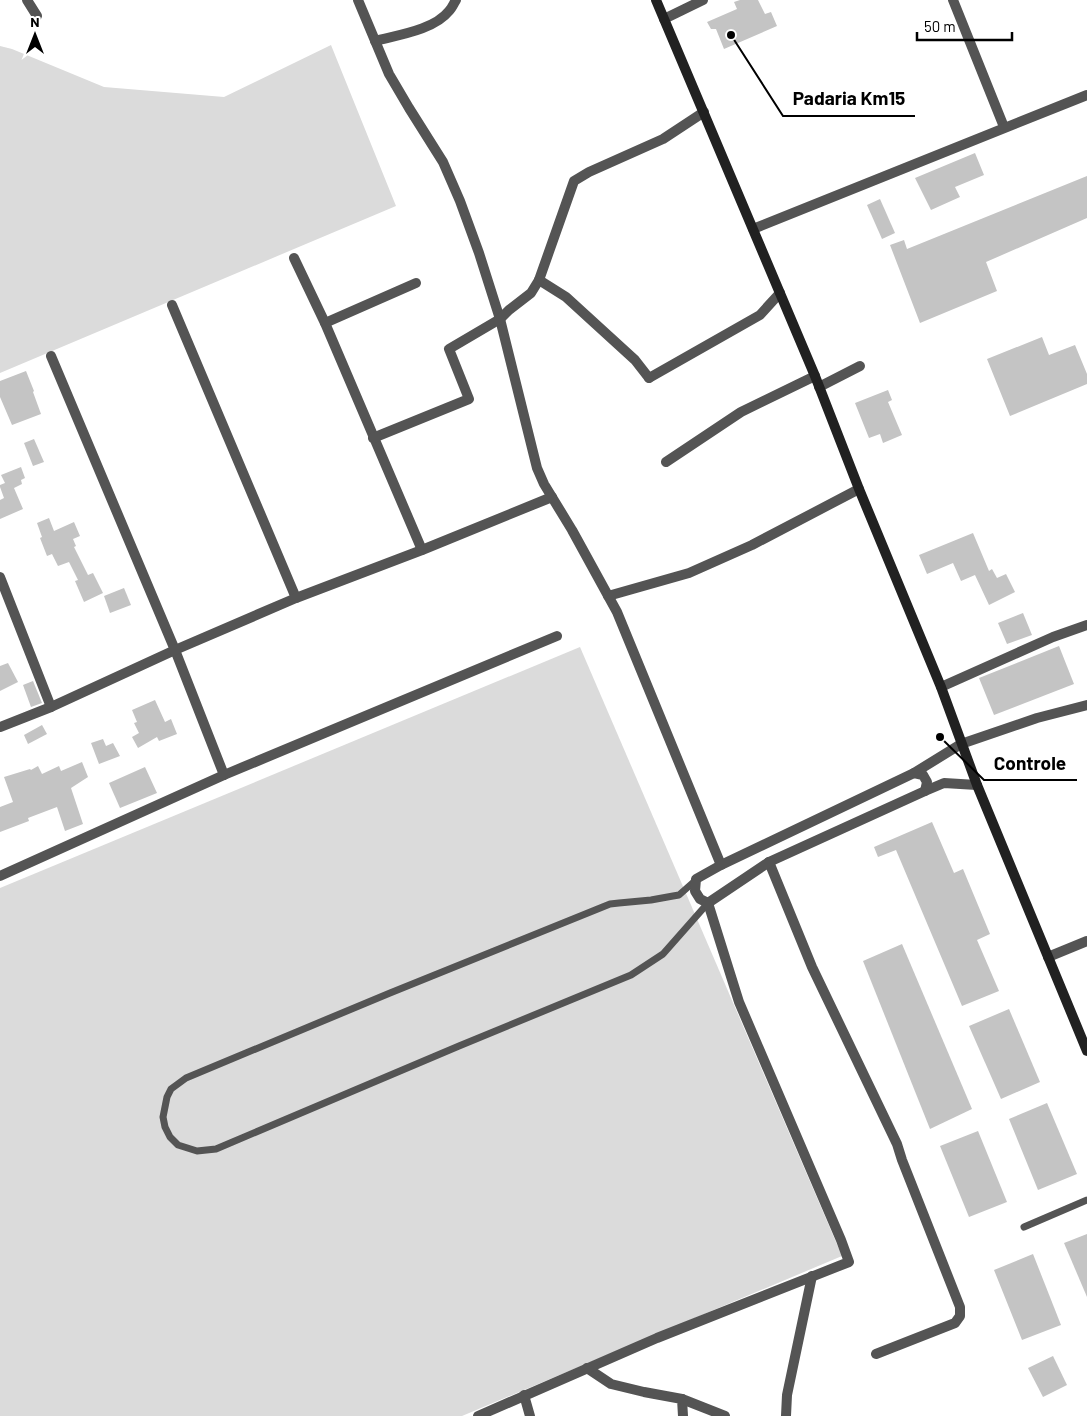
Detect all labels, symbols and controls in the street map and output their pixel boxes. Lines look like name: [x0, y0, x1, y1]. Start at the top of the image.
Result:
north arrow: [10, 10, 60, 60]
scale bar: [917, 10, 1012, 42]
text: N: [30, 13, 40, 30]
text: 50 m: [924, 17, 956, 35]
callout: Padaria Km15: [783, 82, 915, 116]
text: Padaria Km15: [793, 86, 905, 109]
callout: Controle: [984, 746, 1077, 780]
text: Controle: [994, 751, 1066, 774]

